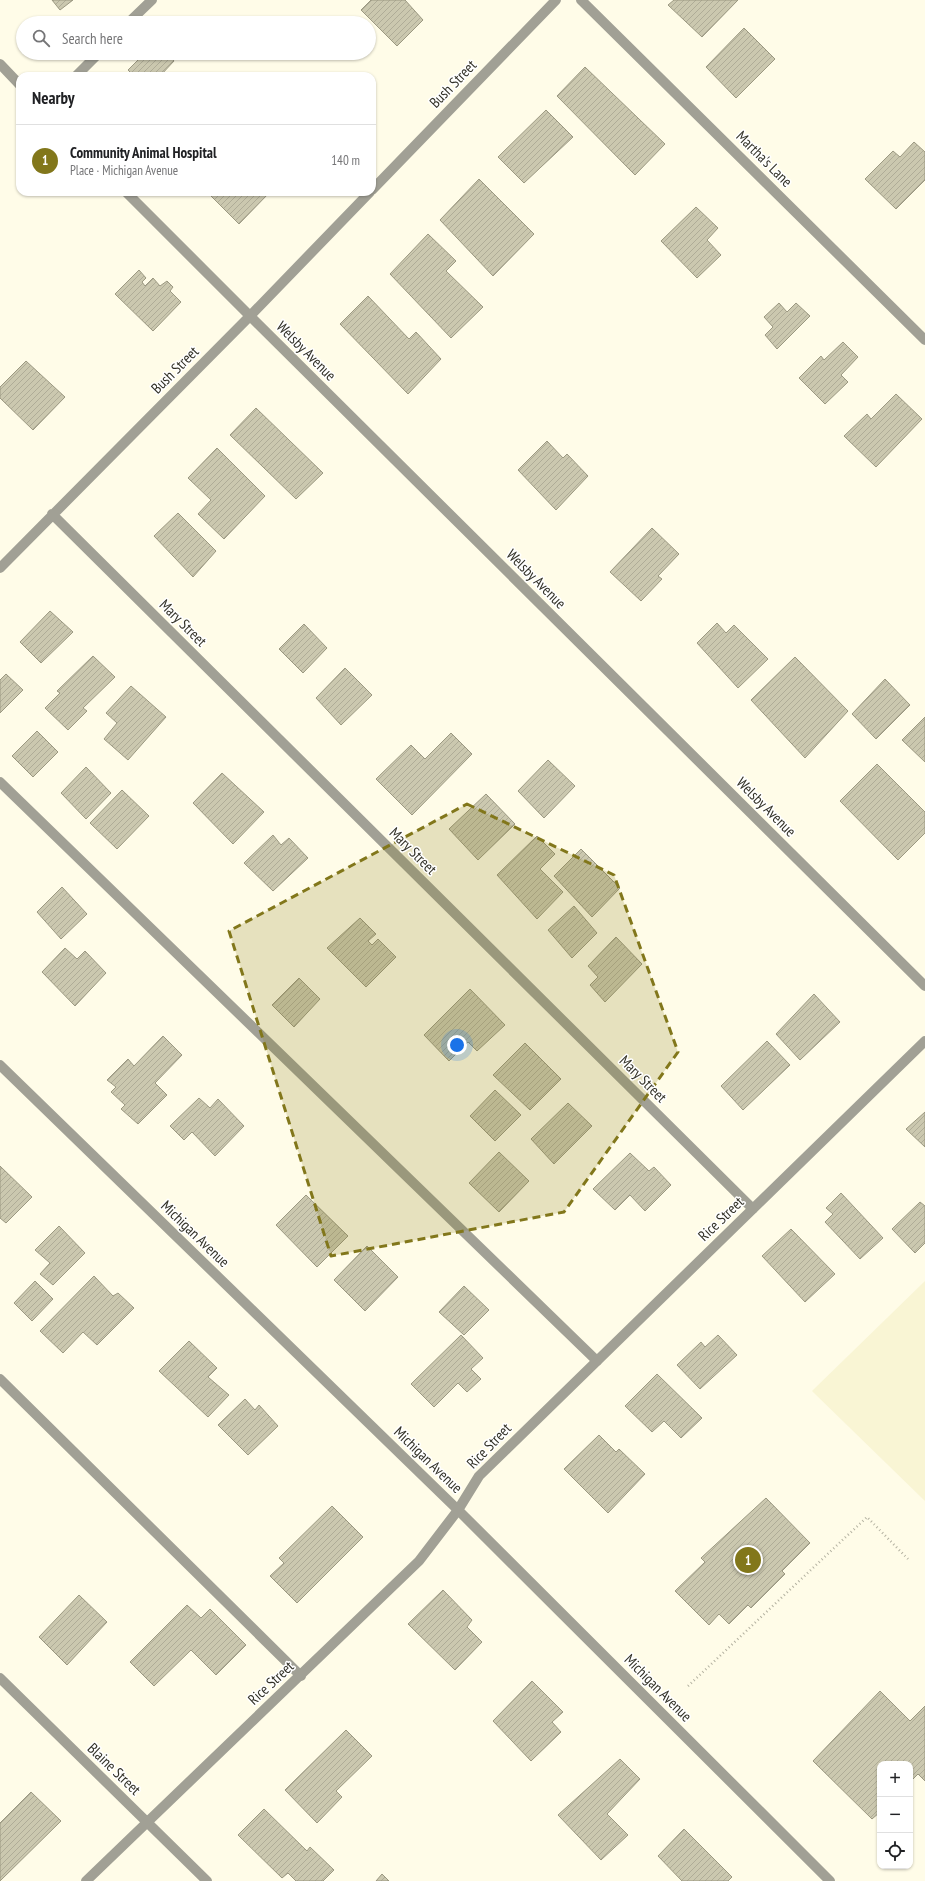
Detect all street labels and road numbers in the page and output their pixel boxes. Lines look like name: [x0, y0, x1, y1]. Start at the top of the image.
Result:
street label: Bush Street: [425, 56, 480, 112]
street label: Martha's Lane: [732, 127, 796, 191]
street label: Welsby Avenue: [273, 317, 340, 384]
street label: Bush Street: [147, 342, 202, 397]
street label: Welsby Avenue: [503, 545, 570, 612]
street label: Mary Street: [156, 595, 211, 650]
street label: Welsby Avenue: [733, 773, 800, 840]
street label: Mary Street: [386, 823, 441, 878]
street label: Mary Street: [616, 1051, 671, 1106]
street label: Rice Street: [694, 1192, 747, 1245]
street label: Michigan Avenue: [157, 1196, 234, 1271]
street label: Rice Street: [462, 1419, 515, 1472]
street label: Michigan Avenue: [390, 1422, 467, 1497]
street label: Michigan Avenue: [621, 1650, 696, 1725]
street label: Rice Street: [244, 1657, 298, 1709]
street label: Blaine Street: [84, 1739, 145, 1799]

